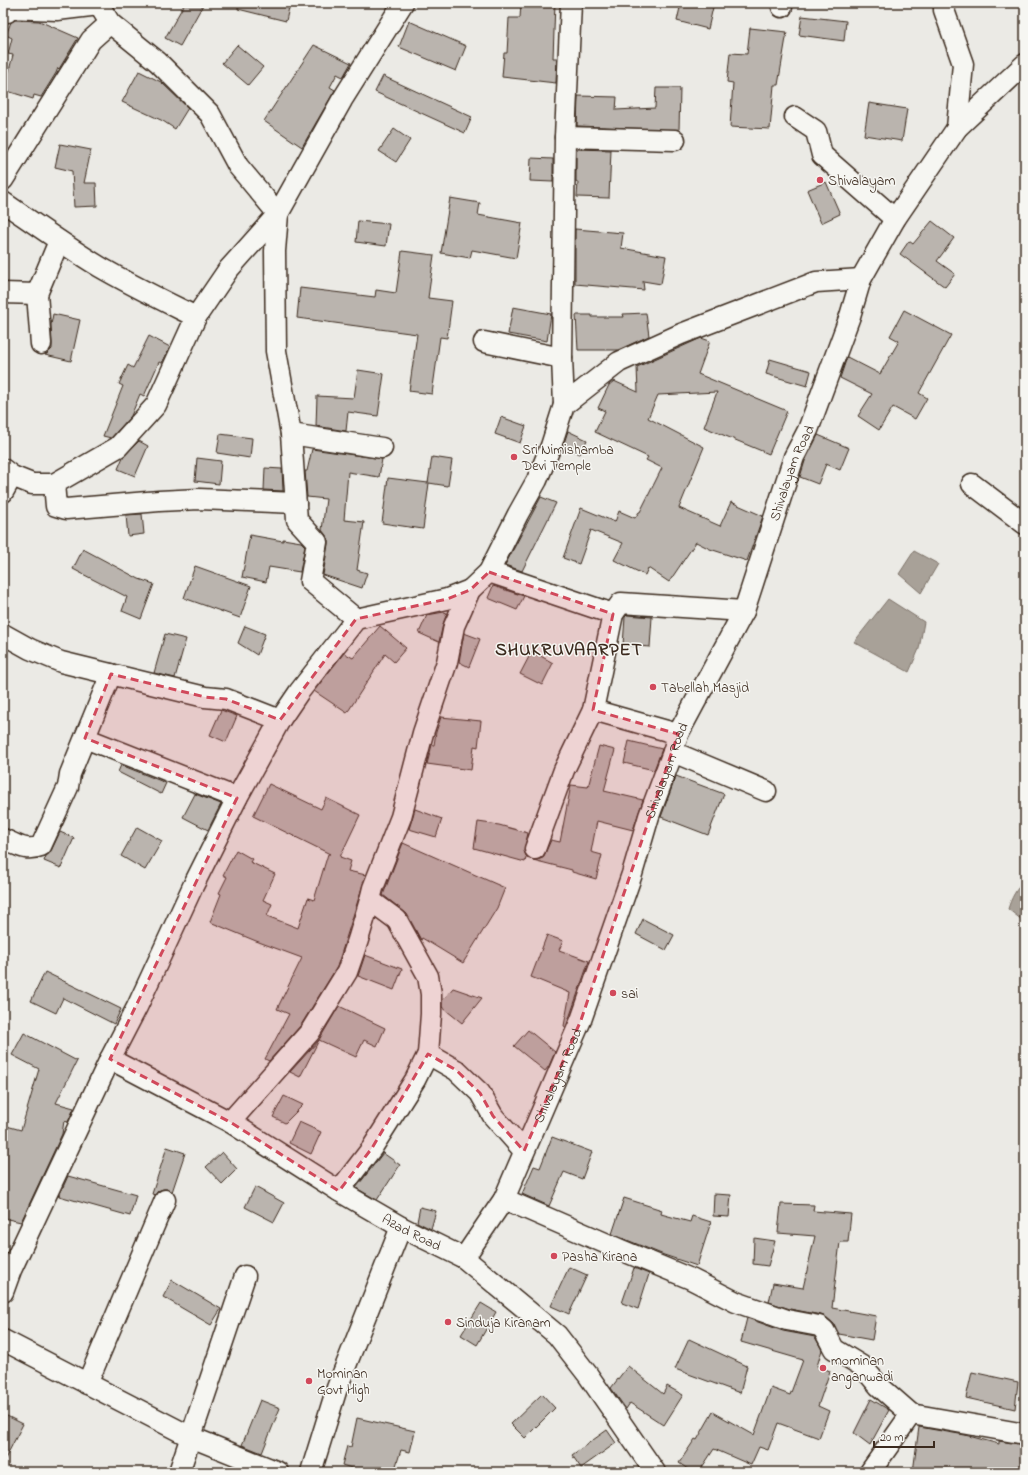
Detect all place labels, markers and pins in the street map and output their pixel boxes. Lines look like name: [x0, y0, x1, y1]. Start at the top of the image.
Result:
place label: Shivalayam: [828, 171, 895, 193]
marker: Shivalayam: [815, 175, 825, 185]
place label: Sri Nimishamba Devi Temple: [521, 440, 614, 477]
marker: Sri Nimishamba Devi Temple: [509, 452, 519, 462]
place label: Tabellah Masjid: [661, 678, 749, 699]
marker: Tabellah Masjid: [648, 682, 658, 692]
place label: sai: [621, 984, 638, 1005]
marker: sai: [608, 988, 618, 998]
place label: Pasha Kirana: [562, 1247, 637, 1268]
marker: Pasha Kirana: [549, 1251, 559, 1261]
place label: Sinduja Kiranam: [456, 1313, 551, 1334]
marker: Sinduja Kiranam: [443, 1317, 453, 1327]
place label: mominan anganwadi: [831, 1351, 893, 1389]
marker: mominan anganwadi: [818, 1363, 828, 1373]
place label: Mominan Govt High: [317, 1364, 370, 1402]
marker: Mominan Govt High: [304, 1376, 314, 1386]

